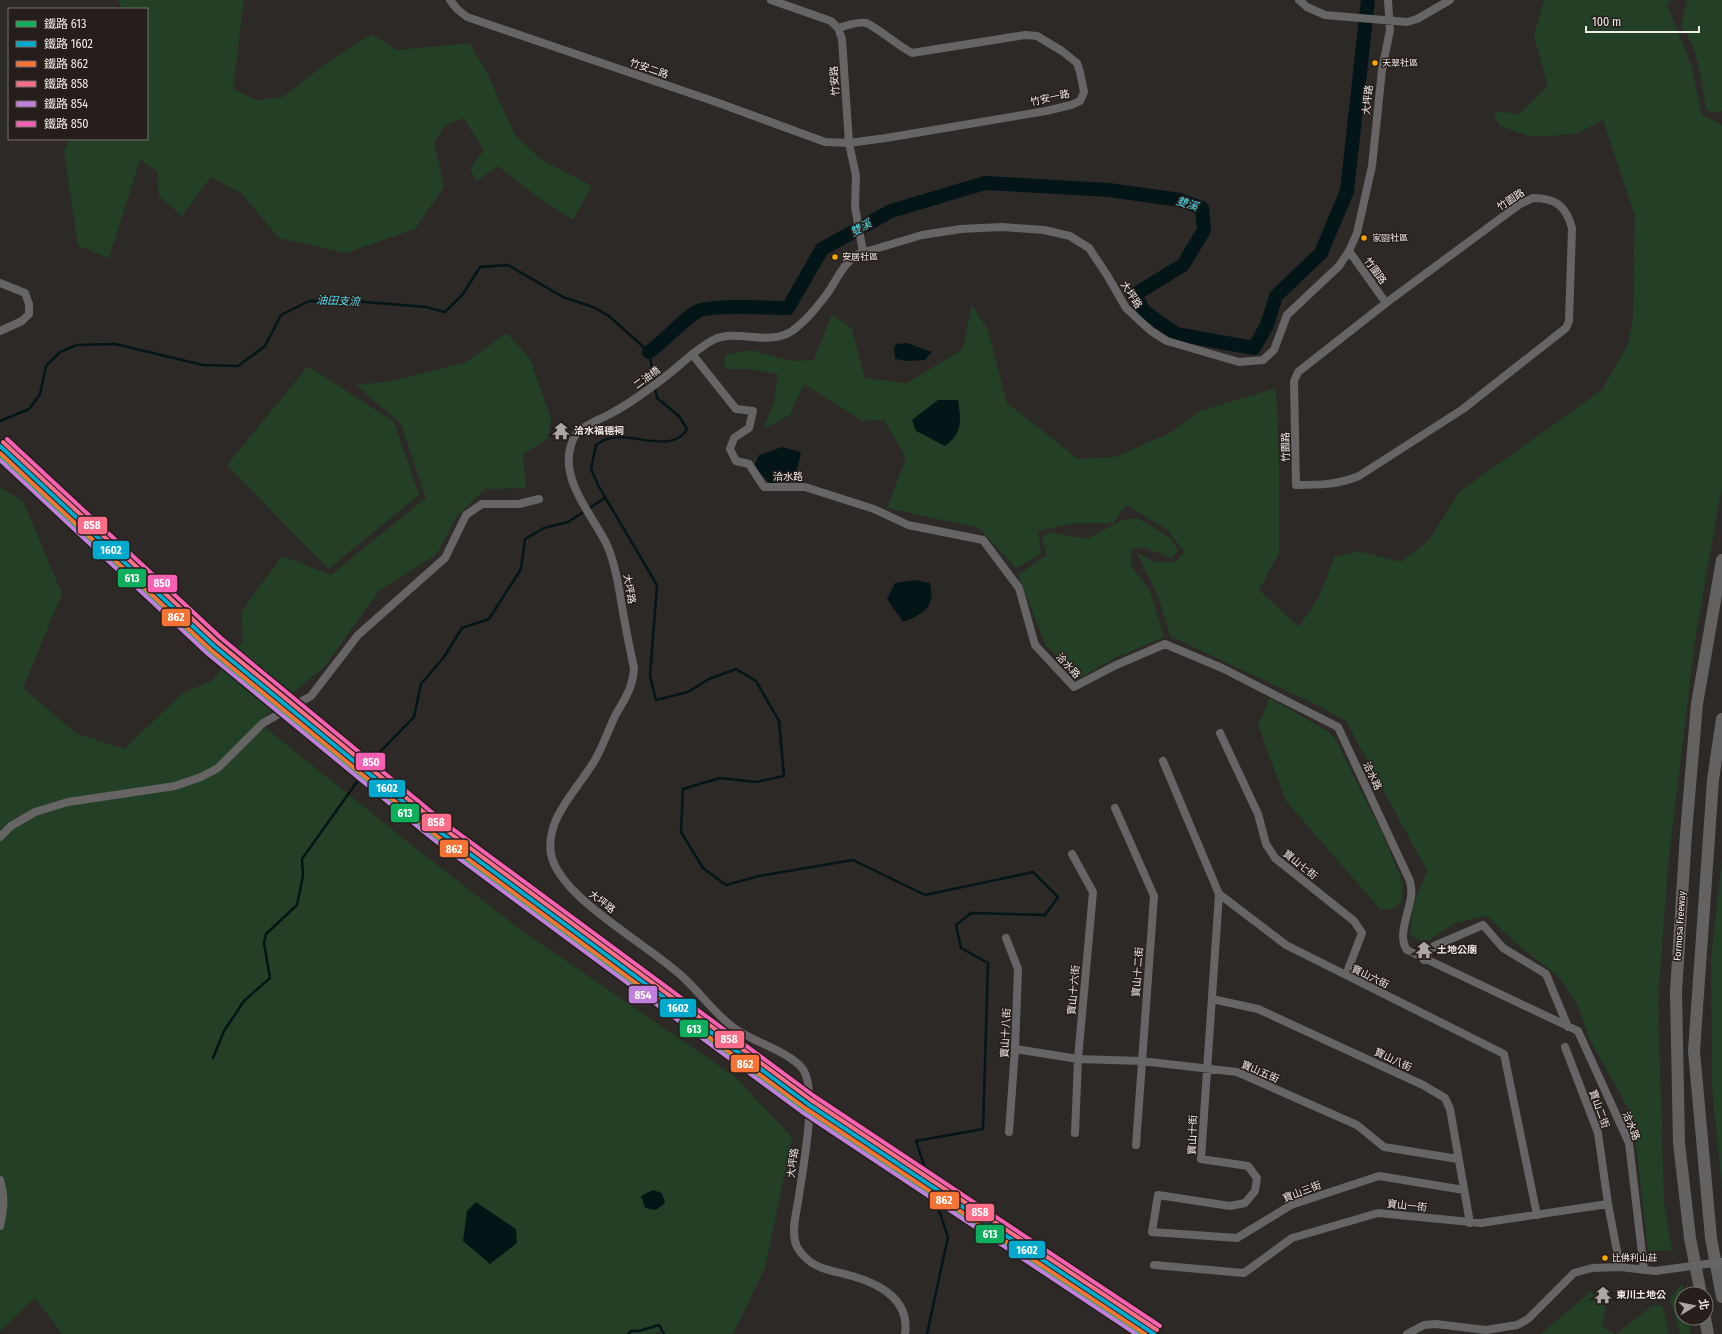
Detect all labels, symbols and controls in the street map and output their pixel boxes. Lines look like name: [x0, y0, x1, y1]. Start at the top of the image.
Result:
legend: [8, 8, 148, 140]
scale bar: [1586, 8, 1699, 34]
text: 100 m: [1592, 15, 1621, 29]
text: 鐵路 613: [44, 17, 86, 31]
text: 鐵路 1602: [44, 37, 93, 51]
text: 鐵路 862: [44, 57, 88, 71]
street label: 竹安二路: [628, 57, 670, 81]
marker: 天翠社區: [1370, 58, 1380, 68]
place label: 天翠社區: [1382, 58, 1418, 68]
street label: 竹安路: [828, 66, 842, 96]
text: 鐵路 858: [44, 77, 88, 91]
street label: 大坪路: [1360, 84, 1376, 116]
street label: 竹安一路: [1029, 88, 1071, 108]
text: 鐵路 854: [44, 97, 88, 111]
text: 鐵路 850: [44, 117, 89, 131]
street label: 竹園路: [1495, 187, 1527, 213]
water label: 雙溪: [1175, 194, 1201, 214]
water label: 雙溪: [848, 216, 876, 239]
marker: 家園社區: [1359, 233, 1369, 243]
place label: 家園社區: [1372, 233, 1408, 243]
marker: 安居社區: [830, 252, 840, 262]
place label: 安居社區: [842, 252, 878, 262]
street label: 竹圍路: [1361, 255, 1389, 287]
street label: 大坪路: [1118, 279, 1144, 311]
water label: 油田支流: [316, 294, 362, 308]
street label: 二油橋: [631, 364, 663, 392]
temple icon: 洽水福德祠: [551, 421, 571, 441]
place label: 洽水福德祠: [574, 425, 624, 437]
street label: 竹園路: [1280, 432, 1292, 462]
street label: 洽水路: [773, 471, 803, 483]
line badge: 858: [77, 516, 108, 535]
text: 858: [83, 519, 101, 532]
line badge: 1602: [92, 540, 130, 560]
text: 1602: [100, 544, 122, 557]
line badge: 613: [117, 568, 147, 588]
text: 613: [124, 572, 140, 585]
street label: 大坪路: [620, 573, 638, 605]
line badge: 850: [147, 574, 178, 593]
text: 850: [153, 577, 171, 590]
line badge: 862: [161, 608, 191, 627]
text: 862: [168, 611, 184, 624]
street label: 洽水路: [1053, 651, 1083, 681]
line badge: 850: [355, 752, 386, 771]
text: 850: [362, 756, 380, 769]
street label: 洽水路: [1360, 760, 1384, 792]
line badge: 1602: [368, 779, 406, 798]
text: 1602: [376, 782, 398, 795]
line badge: 613: [390, 803, 420, 823]
text: 613: [397, 807, 413, 820]
line badge: 858: [421, 813, 452, 832]
text: 858: [427, 816, 445, 829]
line badge: 862: [439, 839, 469, 858]
text: 862: [446, 843, 462, 856]
street label: 寶山七街: [1281, 848, 1319, 882]
street label: 大坪路: [586, 888, 618, 916]
street label: Formosa Freeway: [1672, 890, 1688, 961]
temple icon: 土地公廟: [1414, 940, 1434, 960]
place label: 土地公廟: [1437, 944, 1477, 956]
street label: 寶山十二街: [1130, 947, 1146, 997]
street label: 寶山六街: [1349, 963, 1391, 991]
street label: 寶山十六街: [1066, 965, 1082, 1015]
line badge: 854: [628, 985, 658, 1004]
text: 854: [635, 989, 652, 1002]
line badge: 1602: [659, 998, 697, 1018]
text: 1602: [667, 1002, 689, 1015]
street label: 寶山十八街: [999, 1008, 1013, 1058]
line badge: 613: [679, 1019, 709, 1038]
text: 613: [686, 1023, 702, 1036]
line badge: 858: [714, 1030, 745, 1049]
text: 858: [720, 1033, 738, 1046]
street label: 寶山八街: [1372, 1046, 1414, 1074]
line badge: 862: [730, 1054, 760, 1073]
text: 862: [737, 1058, 753, 1071]
street label: 寶山五街: [1239, 1059, 1281, 1085]
street label: 寶山二街: [1587, 1088, 1611, 1130]
street label: 洽水路: [1620, 1110, 1642, 1142]
street label: 寶山十街: [1186, 1115, 1200, 1155]
street label: 大坪路: [785, 1147, 801, 1179]
street label: 寶山三街: [1281, 1179, 1323, 1205]
line badge: 862: [929, 1191, 960, 1210]
text: 862: [936, 1194, 952, 1207]
street label: 寶山一街: [1386, 1198, 1428, 1214]
line badge: 858: [965, 1203, 995, 1222]
text: 858: [971, 1206, 989, 1219]
line badge: 613: [975, 1224, 1005, 1244]
text: 613: [982, 1228, 998, 1241]
line badge: 1602: [1008, 1240, 1046, 1259]
text: 1602: [1016, 1244, 1038, 1257]
marker: 比佛利山莊: [1600, 1253, 1610, 1263]
place label: 比佛利山莊: [1612, 1253, 1657, 1263]
temple icon: 東川土地公: [1593, 1285, 1613, 1305]
north arrow: [1674, 1286, 1714, 1326]
place label: 東川土地公: [1616, 1289, 1666, 1301]
text: 北: [1696, 1298, 1711, 1311]

